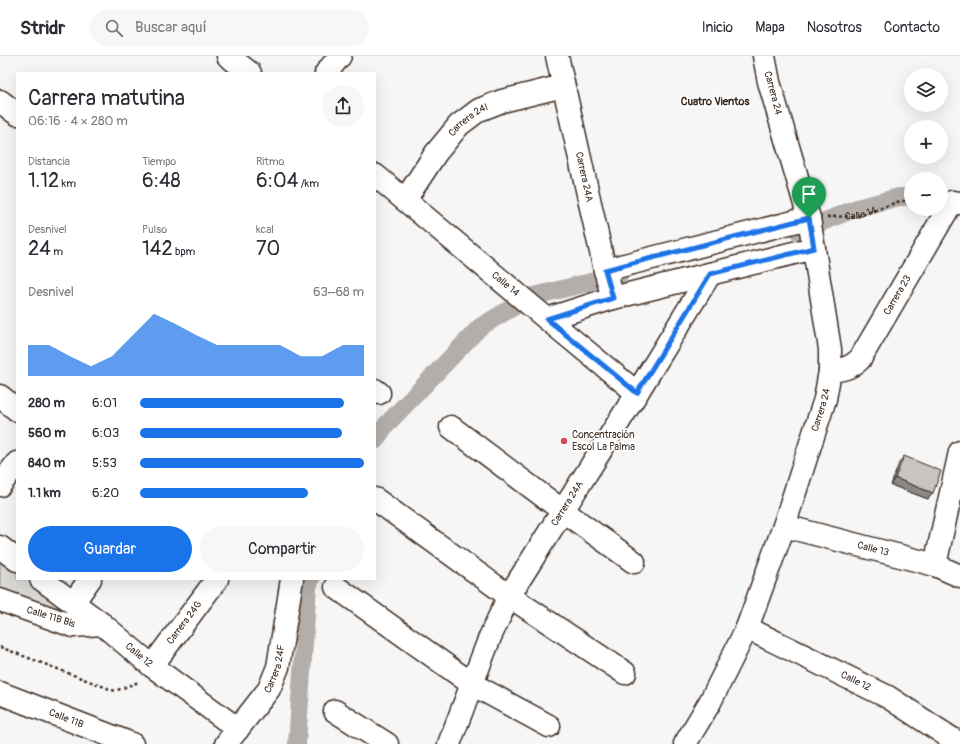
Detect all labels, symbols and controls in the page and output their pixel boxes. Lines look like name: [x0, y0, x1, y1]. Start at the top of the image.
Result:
search box: [89, 10, 369, 46]
text: Stridr: [20, 16, 65, 40]
icon: search: [103, 17, 125, 39]
text: Buscar aquí: [135, 18, 207, 37]
text: Inicio: [702, 19, 733, 36]
text: Mapa: [755, 19, 785, 36]
text: Nosotros: [807, 19, 862, 36]
text: Contacto: [884, 19, 940, 36]
map controls: [904, 68, 948, 216]
button: layers: [904, 68, 948, 112]
street label: Carrera 24: [761, 70, 785, 116]
text: Carrera matutina: [28, 84, 185, 112]
button: share: [322, 85, 364, 127]
district label: Cuatro Vientos: [681, 95, 749, 108]
street label: Carrera 24I: [446, 101, 490, 139]
text: 06:16 · 4 × 280 m: [28, 113, 128, 129]
button: +: [904, 120, 948, 164]
street label: Carrera 24A: [573, 151, 596, 204]
text: Distancia: [28, 155, 70, 168]
text: Tiempo: [142, 155, 176, 168]
text: Ritmo: [256, 155, 284, 168]
text: 1.12: [28, 168, 59, 193]
text: 6:48: [142, 168, 181, 193]
text: 6:04: [256, 168, 298, 193]
button: −: [904, 172, 948, 216]
text: km: [59, 177, 76, 190]
text: /km: [298, 177, 319, 190]
pin: [792, 177, 826, 218]
icon: arrive: [798, 183, 820, 205]
street label: Calle 14: [845, 204, 878, 222]
text: Desnivel: [28, 223, 67, 236]
text: Pulso: [142, 223, 167, 236]
text: kcal: [256, 223, 274, 236]
text: 24: [28, 236, 51, 261]
text: 142: [142, 236, 173, 261]
text: 70: [256, 236, 280, 261]
text: m: [51, 245, 63, 258]
text: bpm: [173, 245, 195, 258]
street label: Calle 14: [489, 269, 522, 299]
street label: Carrera 23: [881, 273, 914, 317]
text: Desnivel: [28, 284, 74, 300]
text: 63–68 m: [313, 284, 364, 300]
street label: Carrera 24: [809, 387, 833, 433]
text: 280 m: [28, 395, 65, 411]
text: 6:01: [92, 395, 117, 411]
text: 560 m: [28, 425, 66, 441]
text: 6:03: [92, 425, 119, 441]
place label: Concentración Escol La Palma: [572, 429, 635, 453]
marker: Concentración Escol La Palma: [559, 436, 569, 446]
text: 840 m: [28, 455, 65, 471]
text: 5:53: [92, 455, 117, 471]
street label: Carrera 24A: [549, 478, 586, 528]
text: 1.1 km: [28, 485, 61, 501]
text: 6:20: [92, 485, 119, 501]
button: Guardar: [28, 526, 192, 572]
button: Compartir: [200, 526, 364, 572]
street label: Calle 13: [856, 539, 891, 559]
street label: Carrera 24G: [164, 598, 205, 647]
street label: Calle 11B Bis: [25, 604, 77, 630]
street label: Calle 12: [123, 640, 155, 670]
street label: Carrera 24F: [262, 644, 287, 696]
street label: Calle 12: [839, 669, 873, 694]
street label: Calle 11B: [47, 706, 86, 731]

